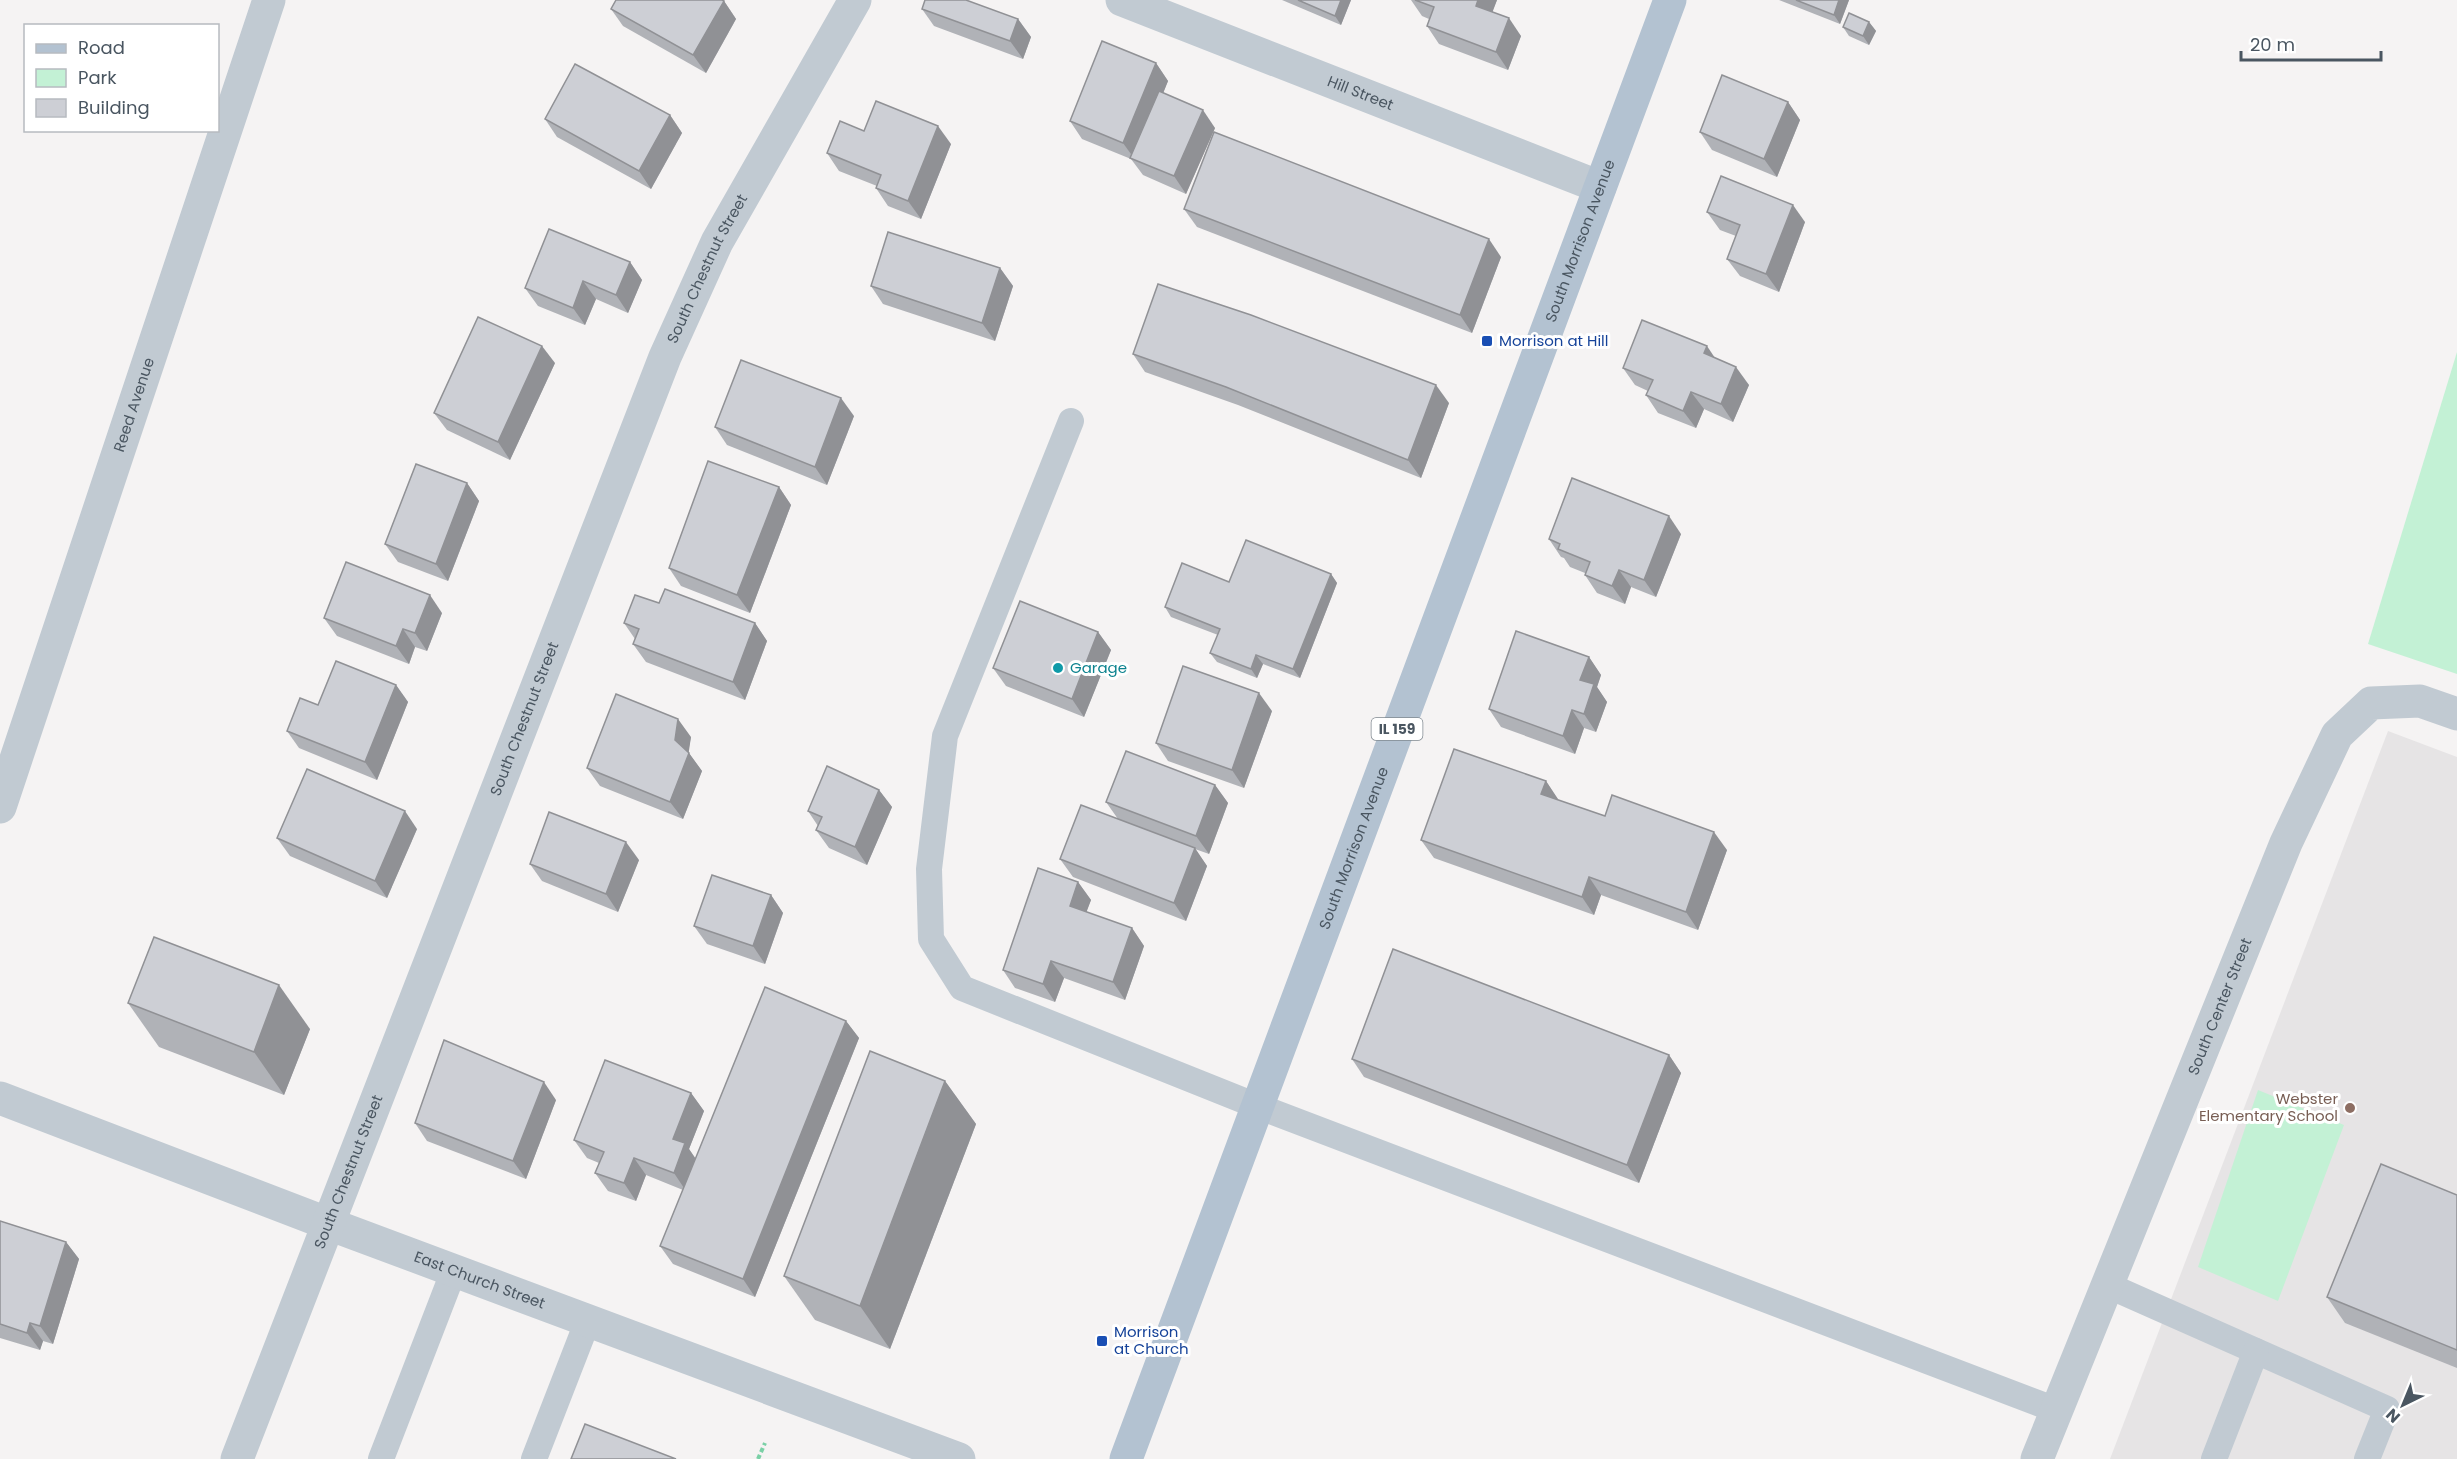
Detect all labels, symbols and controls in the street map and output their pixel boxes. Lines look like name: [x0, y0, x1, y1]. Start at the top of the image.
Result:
legend: [24, 24, 219, 132]
scale bar: [2241, 24, 2380, 62]
text: 20 m: [2250, 32, 2295, 57]
text: Road: [78, 35, 125, 60]
text: Park: [78, 65, 117, 90]
street label: Hill Street: [1324, 70, 1397, 115]
text: Building: [78, 95, 150, 120]
street label: South Morrison Avenue: [1540, 156, 1620, 325]
street label: South Chestnut Street: [662, 190, 752, 347]
place label: Morrison at Hill: [1499, 330, 1609, 351]
marker: Morrison at Hill: [1480, 334, 1494, 348]
street label: Reed Avenue: [108, 355, 159, 455]
street label: South Chestnut Street: [485, 639, 563, 799]
place label: Garage: [1070, 657, 1127, 678]
marker: Garage: [1051, 661, 1065, 675]
road number: IL 159: [1372, 718, 1422, 740]
street label: South Morrison Avenue: [1313, 764, 1393, 932]
street label: South Center Street: [2182, 935, 2257, 1078]
place label: Webster Elementary School: [2199, 1088, 2338, 1126]
street label: South Chestnut Street: [309, 1092, 387, 1252]
marker: Webster Elementary School: [2343, 1101, 2357, 1115]
street label: East Church Street: [411, 1246, 548, 1314]
place label: Morrison at Church: [1114, 1321, 1189, 1359]
marker: Morrison at Church: [1095, 1334, 1109, 1348]
north arrow: [2373, 1375, 2433, 1435]
text: N: [2381, 1403, 2405, 1428]

